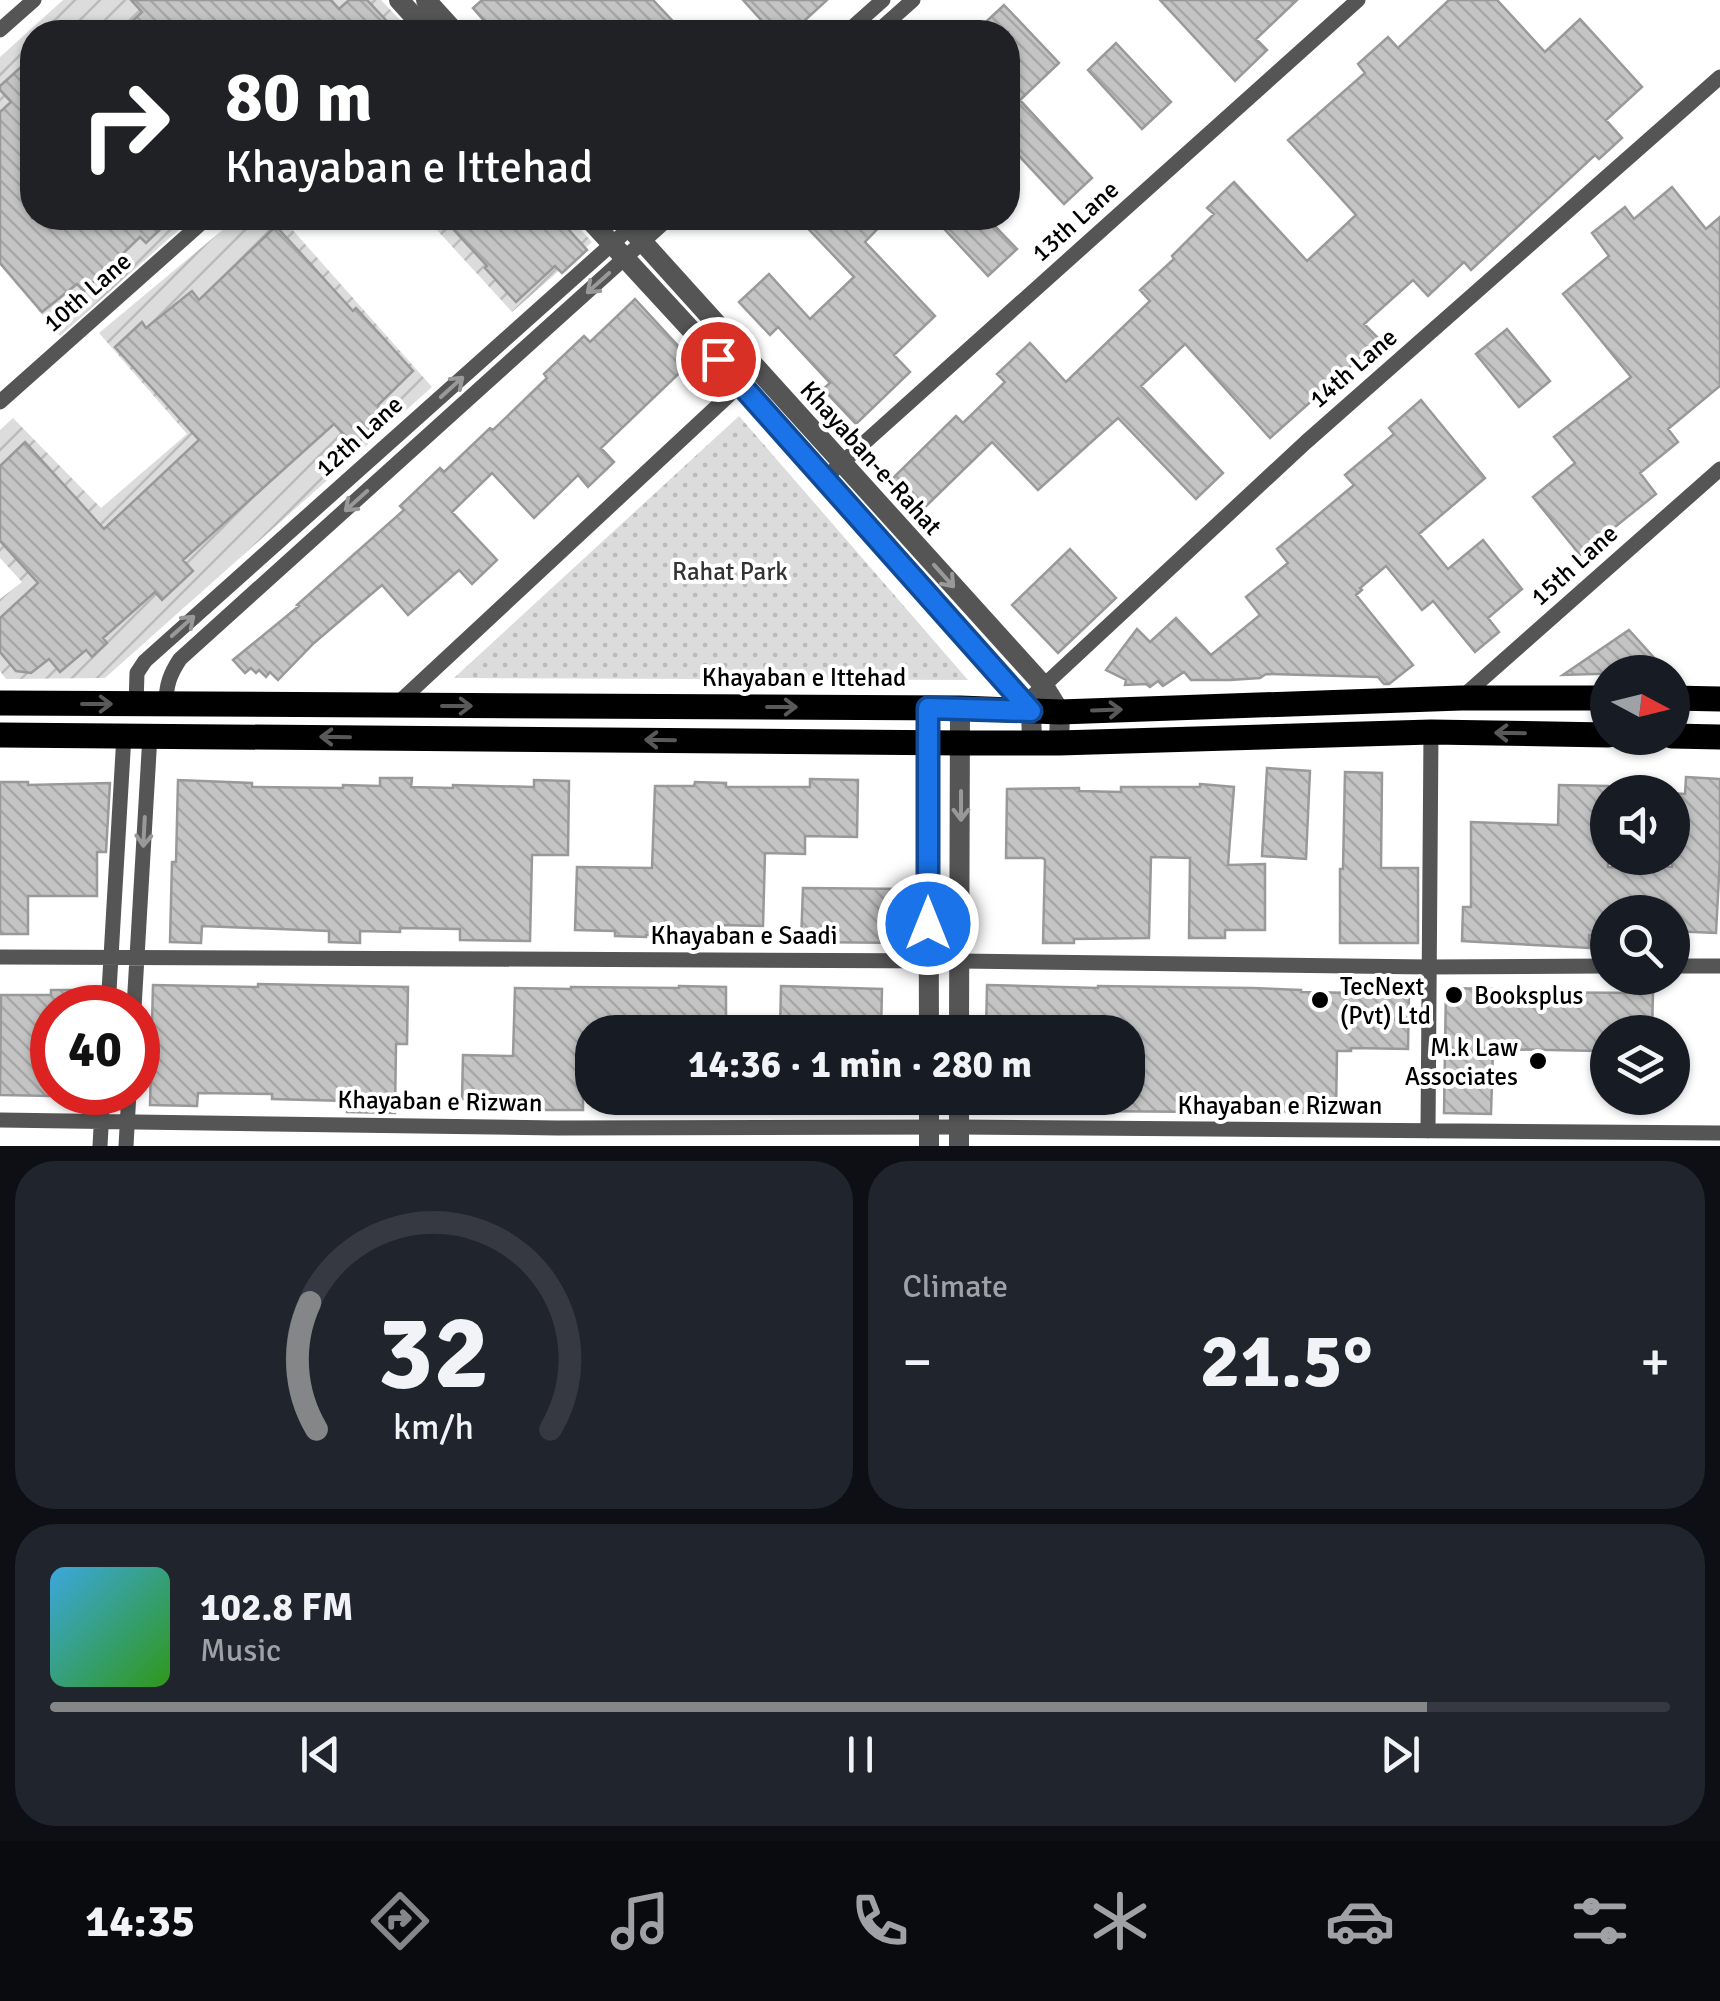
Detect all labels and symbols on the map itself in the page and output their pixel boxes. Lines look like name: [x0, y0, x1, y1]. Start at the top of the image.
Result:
street label: 13th Lane: [1025, 174, 1125, 268]
street label: 10th Lane: [37, 245, 137, 339]
one-way arrow: [586, 272, 611, 295]
pin: [676, 317, 761, 402]
street label: 14th Lane: [1303, 321, 1403, 415]
one-way arrow: [439, 375, 464, 398]
street label: Khayaban-e-Rahat: [794, 375, 948, 542]
street label: 12th Lane: [309, 389, 409, 483]
one-way arrow: [344, 489, 369, 512]
street label: 15th Lane: [1524, 518, 1624, 612]
park label: Rahat Park: [672, 556, 788, 587]
one-way arrow: [932, 563, 955, 588]
one-way arrow: [170, 615, 196, 638]
north arrow: [1590, 655, 1690, 755]
street label: Khayaban e Ittehad: [702, 662, 906, 693]
one-way arrow: [81, 694, 113, 713]
one-way arrow: [440, 696, 473, 716]
one-way arrow: [766, 698, 798, 716]
one-way arrow: [1091, 701, 1123, 720]
one-way arrow: [1495, 724, 1527, 743]
one-way arrow: [320, 728, 352, 746]
one-way arrow: [645, 730, 678, 750]
one-way arrow: [952, 788, 970, 821]
one-way arrow: [134, 816, 153, 848]
position arrow: [876, 872, 980, 976]
street label: Khayaban e Saadi: [650, 920, 838, 951]
place label: TecNext (Pvt) Ltd: [1340, 971, 1431, 1031]
place label: Booksplus: [1474, 980, 1584, 1011]
marker: Booksplus: [1443, 984, 1465, 1006]
speed limit sign: 40: [30, 985, 160, 1115]
marker: TecNext (Pvt) Ltd: [1309, 989, 1331, 1011]
place label: M.k Law Associates: [1405, 1032, 1518, 1092]
marker: M.k Law Associates: [1527, 1050, 1549, 1072]
street label: Khayaban e Rizwan: [337, 1084, 543, 1118]
street label: Khayaban e Rizwan: [1177, 1090, 1383, 1121]

